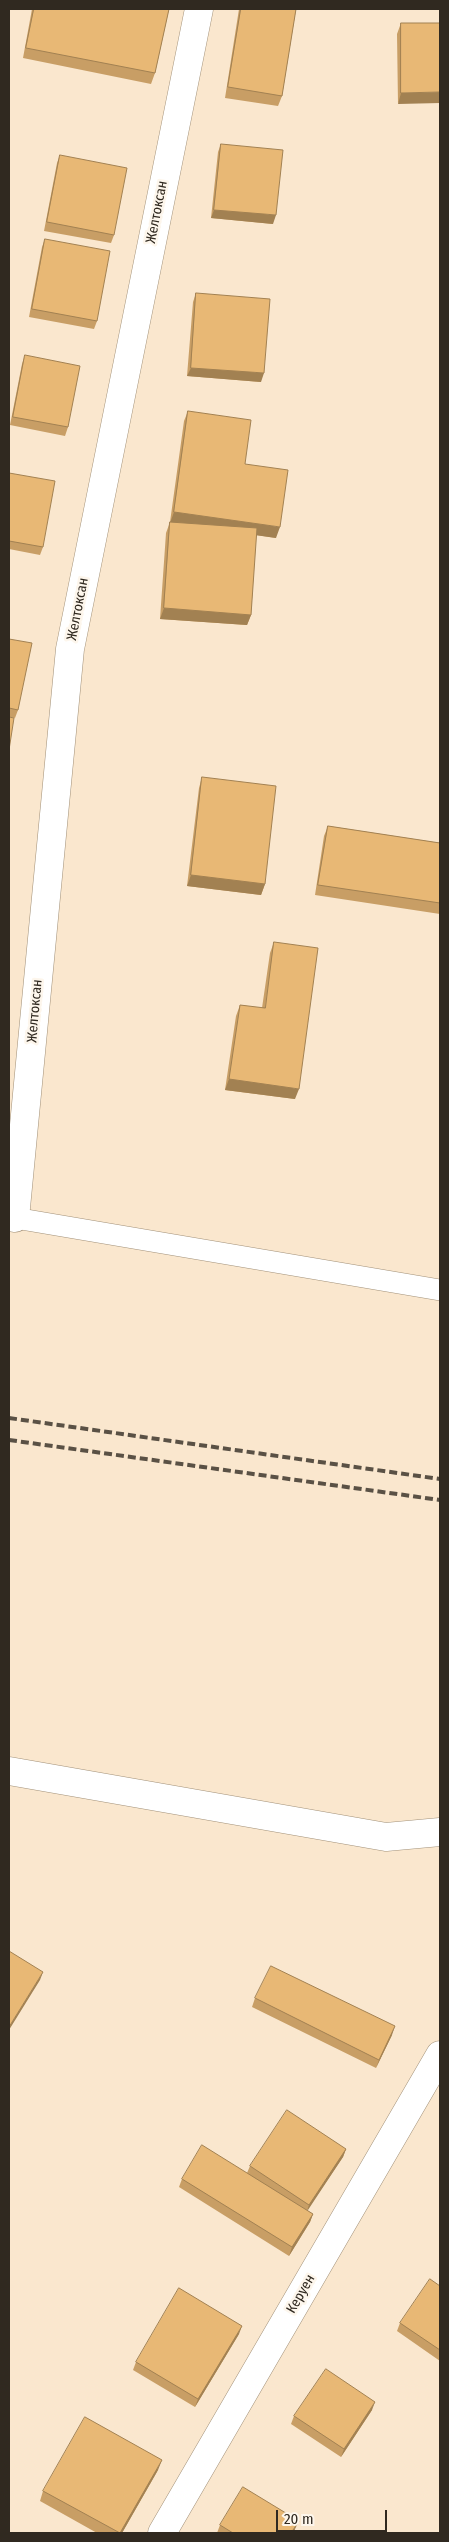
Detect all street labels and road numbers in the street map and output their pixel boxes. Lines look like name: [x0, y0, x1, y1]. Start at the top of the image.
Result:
street label: Желтоксан: [143, 179, 171, 245]
street label: Желтоксан: [64, 576, 92, 642]
street label: Желтоксан: [24, 979, 46, 1043]
street label: Керуен: [283, 2272, 319, 2316]

